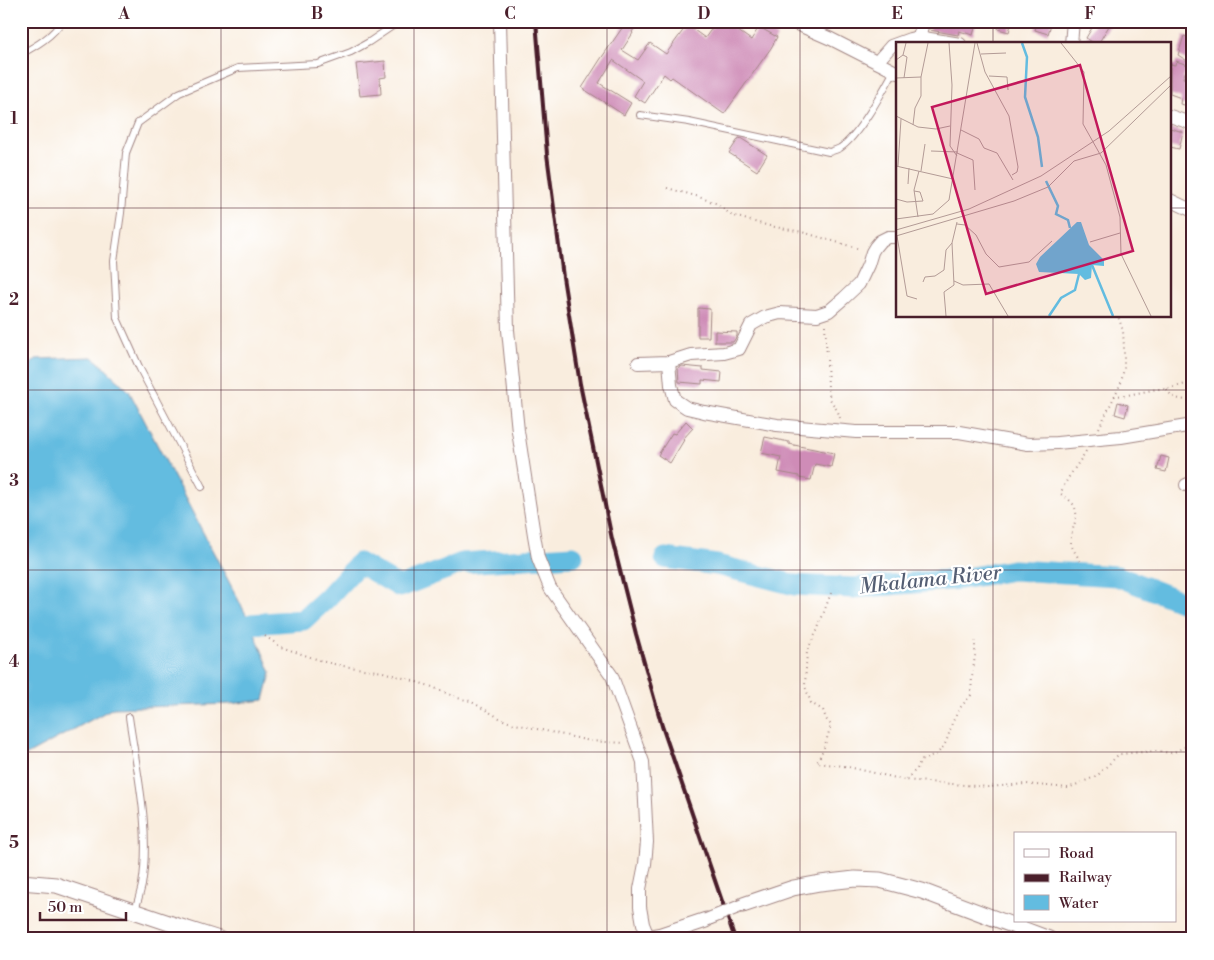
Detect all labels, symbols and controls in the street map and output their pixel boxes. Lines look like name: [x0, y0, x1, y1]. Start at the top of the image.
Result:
text: A: [117, 4, 130, 24]
text: B: [311, 4, 323, 24]
text: C: [504, 4, 516, 24]
text: D: [698, 4, 711, 24]
text: E: [891, 4, 903, 24]
text: F: [1084, 4, 1096, 24]
inset map: [896, 42, 1172, 318]
text: 1: [10, 109, 18, 129]
text: 2: [9, 290, 19, 310]
text: 3: [9, 471, 19, 491]
water label: Mkalama River: [858, 559, 1004, 600]
text: 4: [9, 652, 20, 672]
legend: [1014, 832, 1176, 922]
text: 5: [9, 833, 19, 853]
text: Road: [1059, 844, 1094, 863]
text: Railway: [1059, 868, 1113, 887]
scale bar: [40, 890, 126, 922]
text: Water: [1058, 894, 1099, 913]
text: 50 m: [48, 898, 82, 917]

